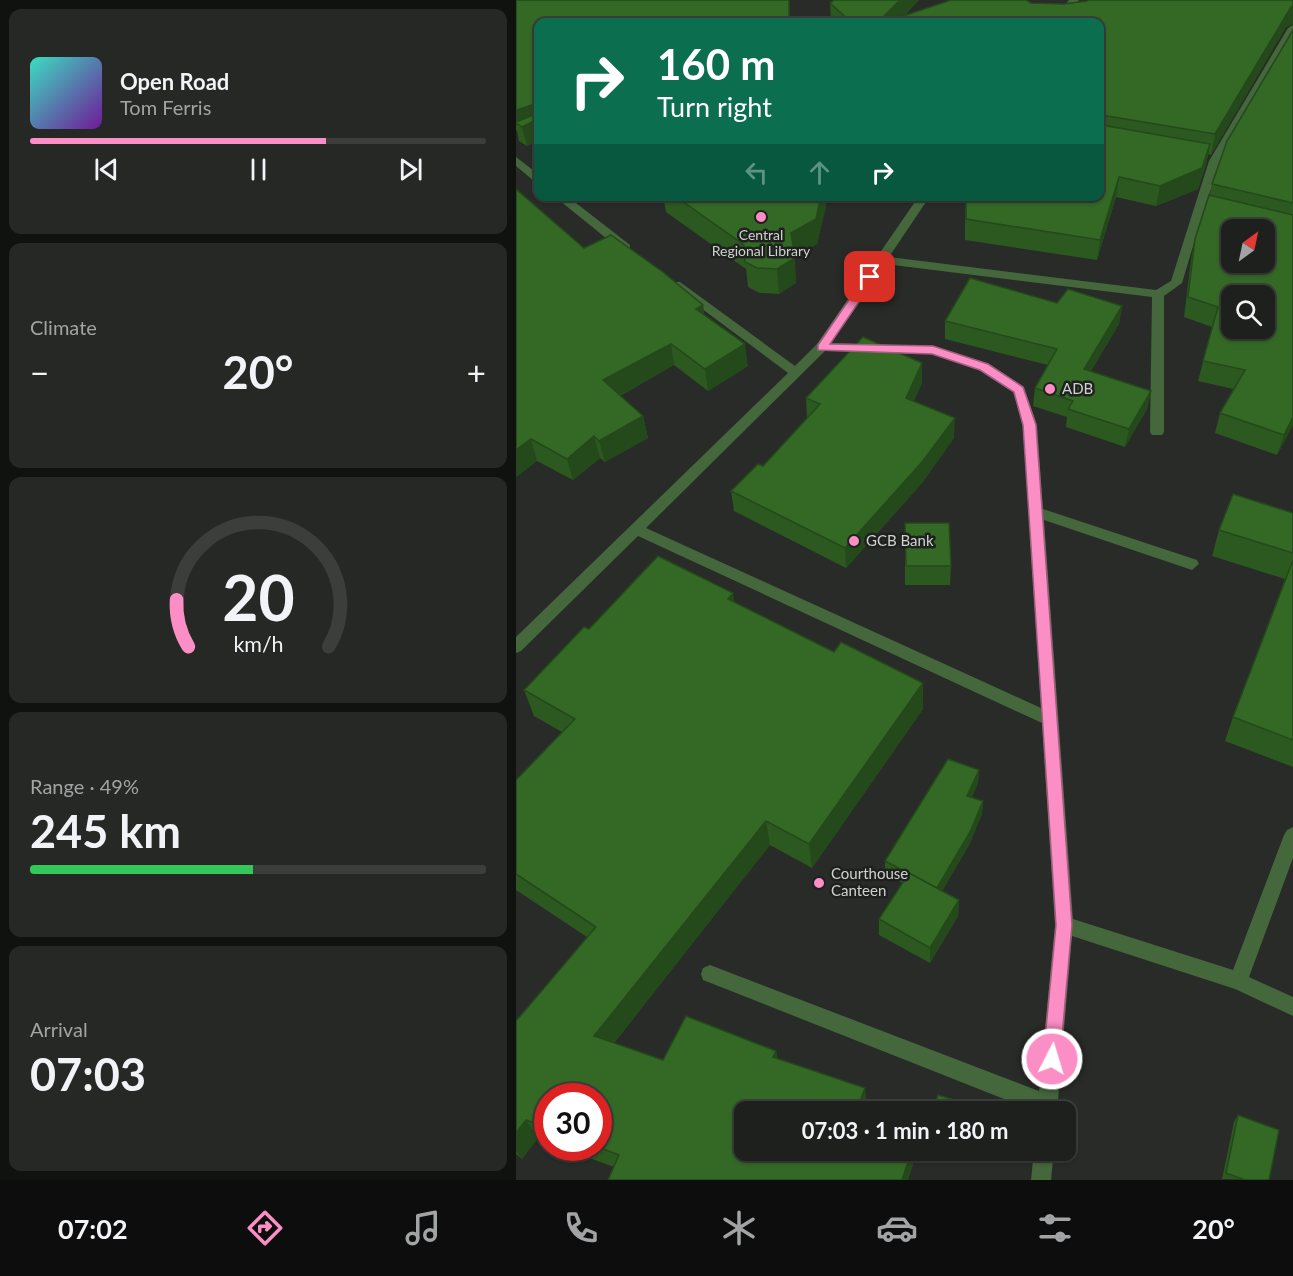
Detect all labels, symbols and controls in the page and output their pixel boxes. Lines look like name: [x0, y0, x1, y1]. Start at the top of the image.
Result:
text: 160 m: [657, 39, 775, 89]
icon: right: [558, 42, 636, 120]
text: Open Road: [120, 68, 229, 95]
text: Turn right: [657, 90, 772, 123]
text: Tom Ferris: [120, 95, 211, 119]
icon: previous: [90, 153, 123, 186]
icon: pause: [242, 153, 275, 186]
icon: next: [394, 153, 427, 186]
icon: left: [740, 156, 773, 189]
icon: ahead: [803, 156, 836, 189]
icon: right: [866, 156, 899, 189]
marker: Central Regional Library: [754, 210, 768, 224]
north arrow: [1221, 219, 1275, 273]
map controls: [1221, 219, 1275, 339]
place label: Central Regional Library: [712, 226, 811, 259]
pin: [844, 251, 895, 302]
icon: arrive: [853, 260, 886, 293]
button: search: [1221, 285, 1275, 339]
text: Climate: [30, 315, 97, 339]
text: 20°: [223, 345, 293, 399]
text: −: [30, 352, 49, 392]
text: +: [467, 352, 486, 392]
place label: ADB: [1062, 379, 1093, 397]
marker: ADB: [1043, 382, 1057, 396]
place label: GCB Bank: [866, 531, 934, 549]
marker: GCB Bank: [847, 534, 861, 548]
text: 20: [222, 559, 294, 634]
text: km/h: [233, 631, 283, 657]
text: Range · 49%: [30, 774, 139, 798]
text: 245 km: [30, 804, 181, 858]
place label: Courthouse Canteen: [831, 864, 908, 899]
marker: Courthouse Canteen: [812, 876, 826, 890]
text: Arrival: [30, 1017, 88, 1041]
position arrow: [1020, 1027, 1084, 1091]
text: 07:03: [30, 1047, 146, 1101]
speed limit sign: 30: [534, 1083, 612, 1161]
text: 07:03 · 1 min · 180 m: [802, 1117, 1008, 1144]
icon: directions: [244, 1207, 286, 1249]
icon: music: [402, 1207, 444, 1249]
icon: phone: [560, 1207, 602, 1249]
icon: climate: [718, 1207, 760, 1249]
icon: car: [876, 1207, 918, 1249]
icon: filters: [1034, 1207, 1076, 1249]
text: 07:02: [58, 1212, 128, 1245]
text: 20°: [1192, 1212, 1235, 1245]

